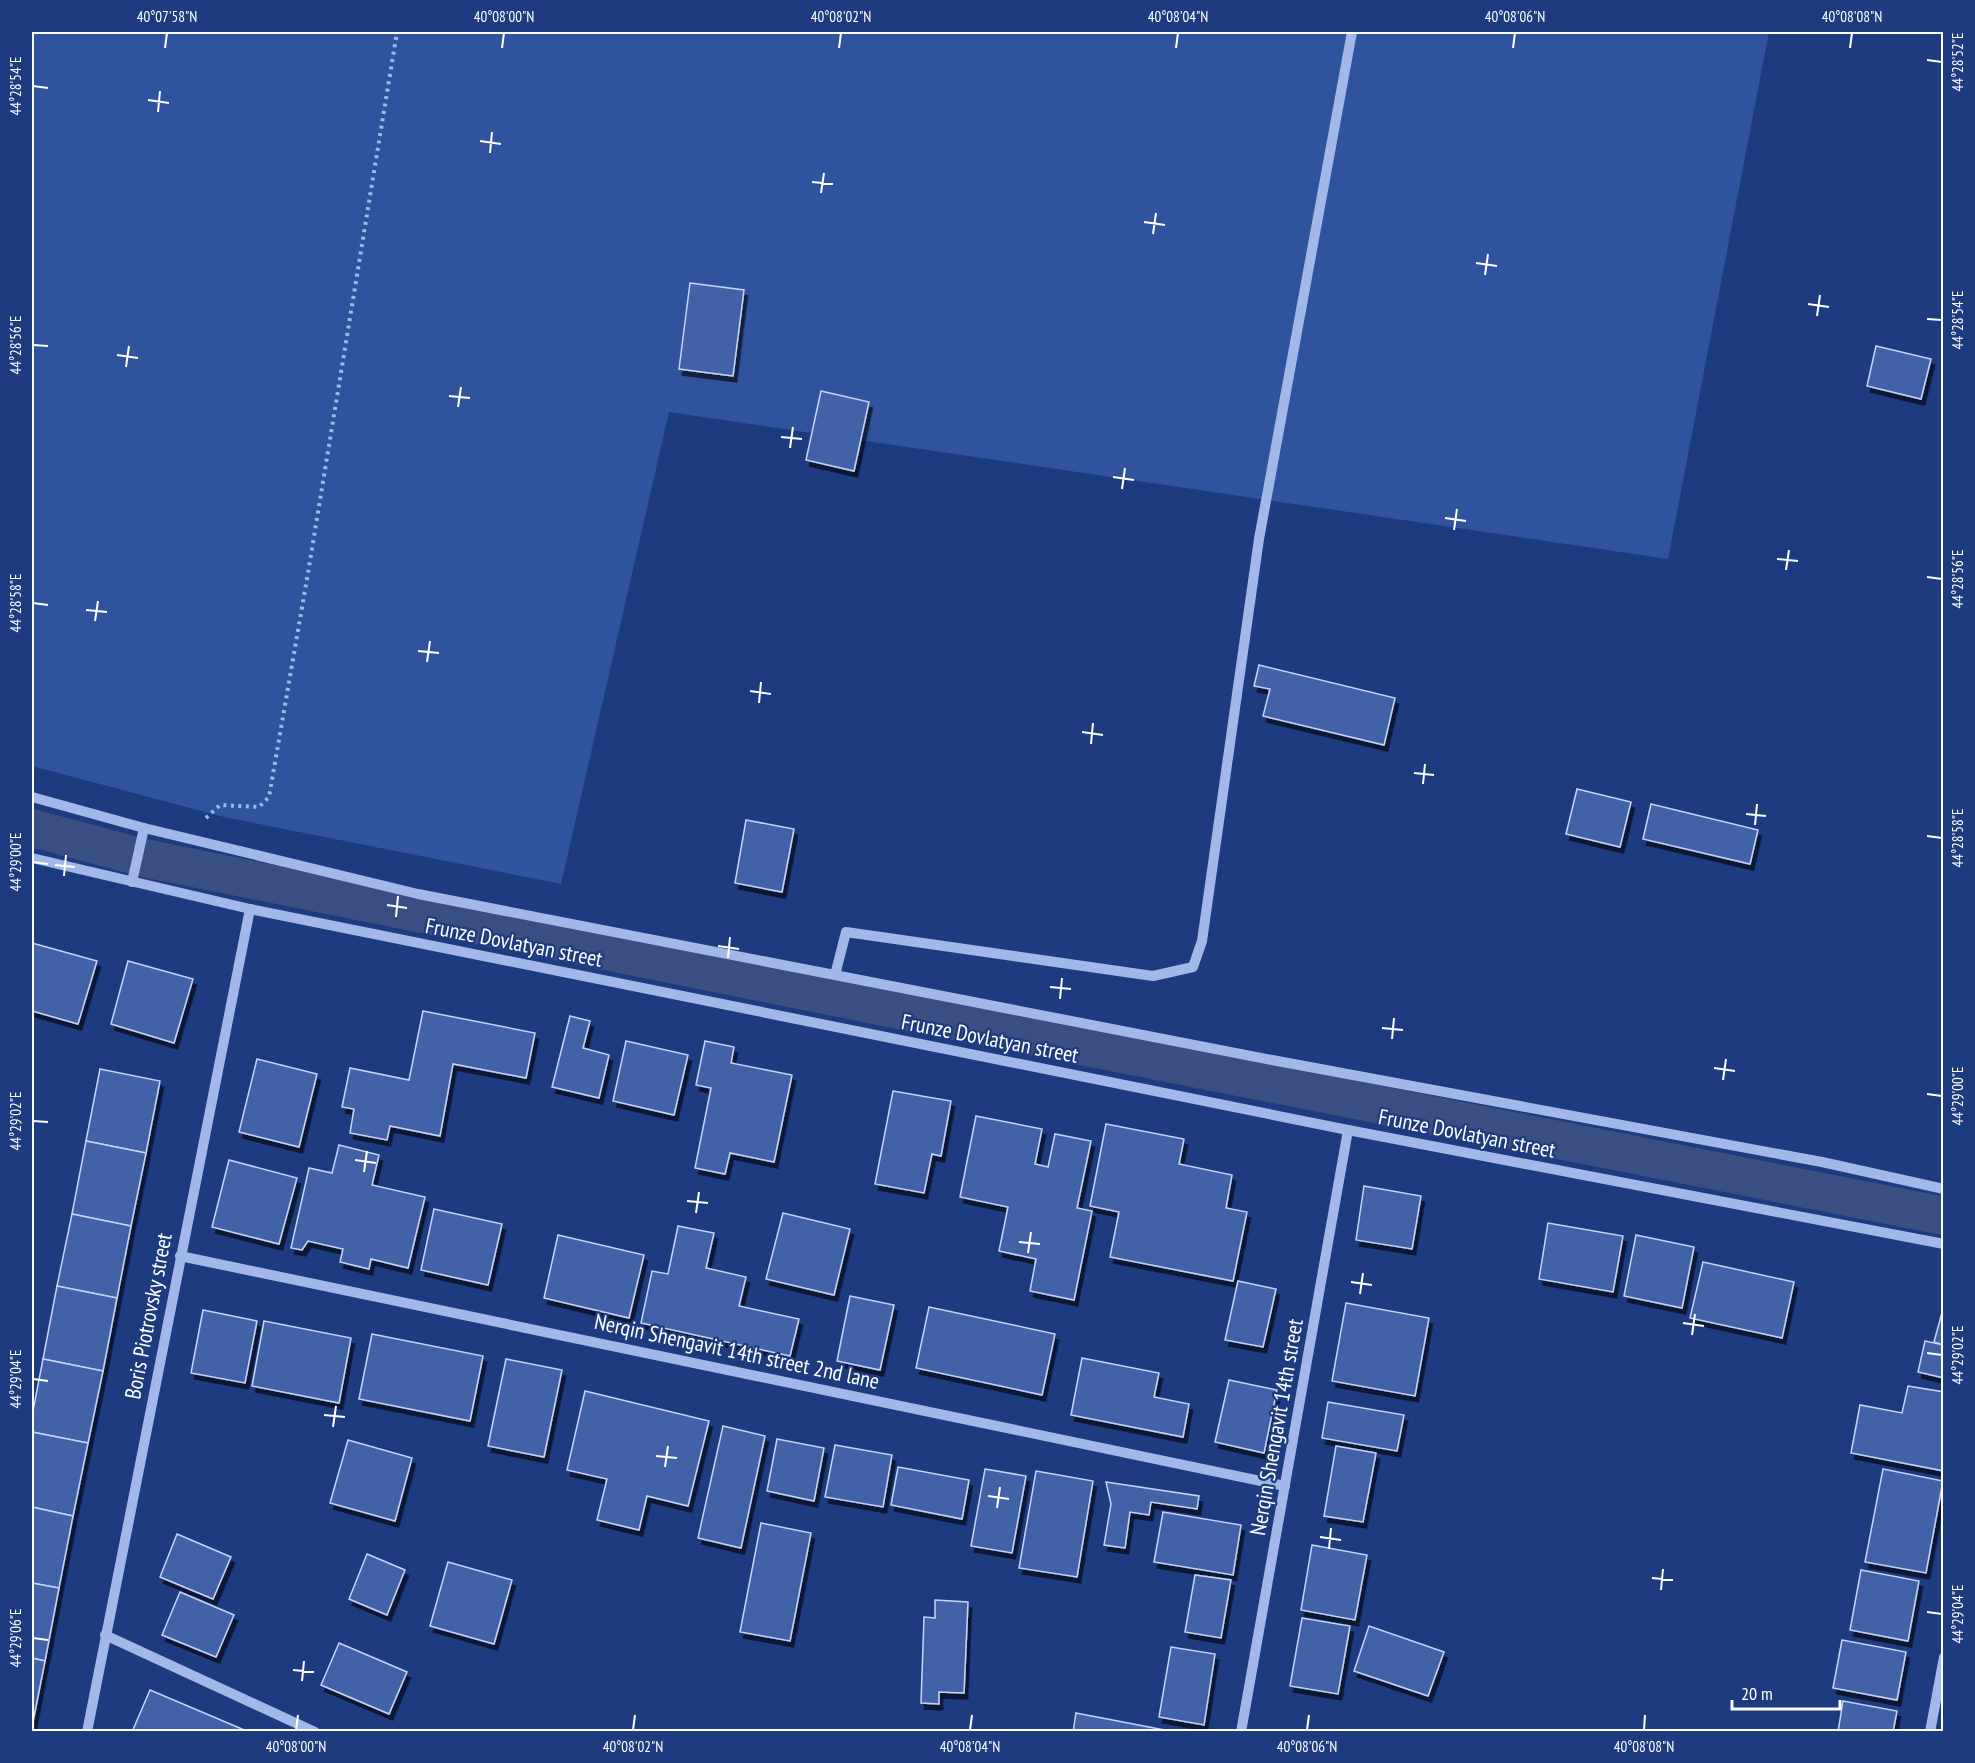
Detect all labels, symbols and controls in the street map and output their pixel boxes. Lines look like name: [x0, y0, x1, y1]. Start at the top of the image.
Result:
text: 40°07'58"N: [137, 7, 197, 26]
text: 40°08'00"N: [474, 7, 534, 26]
text: 40°08'02"N: [811, 7, 871, 26]
text: 40°08'04"N: [1148, 7, 1208, 26]
text: 40°08'06"N: [1485, 7, 1545, 26]
text: 40°08'08"N: [1822, 7, 1882, 26]
text: 44°28'52"E: [1948, 32, 1967, 92]
text: 44°28'54"E: [6, 56, 25, 116]
text: 44°28'54"E: [1948, 290, 1967, 350]
text: 44°28'56"E: [6, 315, 25, 375]
text: 44°28'56"E: [1948, 549, 1967, 609]
text: 44°28'58"E: [6, 573, 25, 633]
text: 44°28'58"E: [1948, 808, 1967, 868]
text: 44°29'00"E: [6, 832, 25, 892]
street label: Frunze Dovlatyan street: [423, 911, 605, 973]
street label: Frunze Dovlatyan street: [899, 1007, 1081, 1069]
text: 44°29'00"E: [1948, 1066, 1967, 1126]
text: 44°29'02"E: [6, 1091, 25, 1151]
street label: Frunze Dovlatyan street: [1376, 1102, 1558, 1164]
street label: Boris Piotrovsky street: [118, 1231, 178, 1401]
street label: Nerqin Shengavit 14th street 2nd lane: [592, 1307, 882, 1395]
street label: Nerqin Shengavit 14th street: [1243, 1316, 1309, 1538]
text: 44°29'02"E: [1948, 1325, 1967, 1385]
text: 44°29'04"E: [6, 1349, 25, 1409]
text: 44°29'04"E: [1948, 1584, 1967, 1644]
text: 44°29'06"E: [6, 1608, 25, 1668]
scale bar: [1732, 1673, 1840, 1711]
text: 20 m: [1741, 1682, 1773, 1705]
text: 40°08'00"N: [266, 1737, 326, 1756]
text: 40°08'02"N: [603, 1737, 663, 1756]
text: 40°08'04"N: [940, 1737, 1000, 1756]
text: 40°08'06"N: [1277, 1737, 1337, 1756]
text: 40°08'08"N: [1614, 1737, 1674, 1756]

